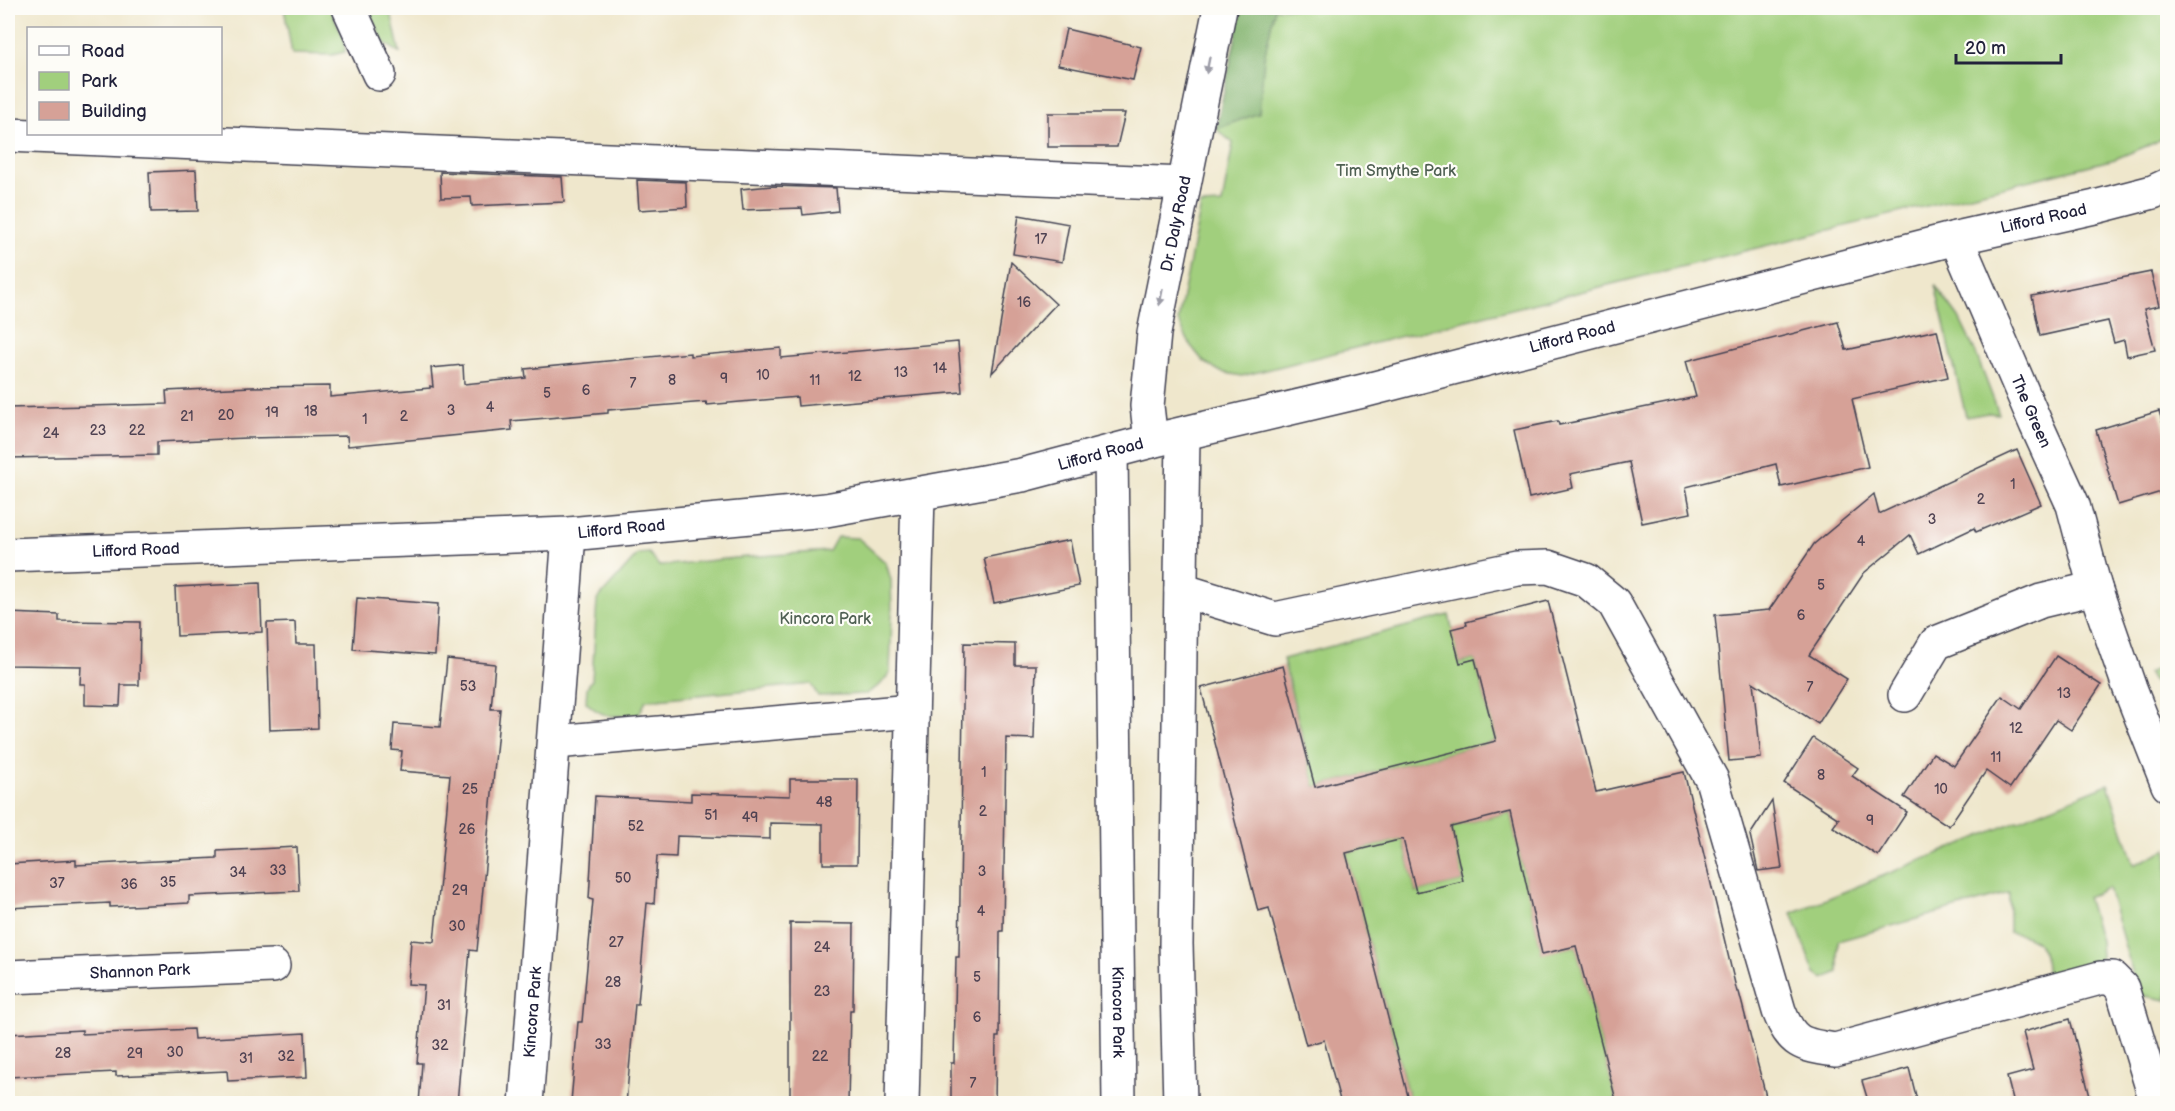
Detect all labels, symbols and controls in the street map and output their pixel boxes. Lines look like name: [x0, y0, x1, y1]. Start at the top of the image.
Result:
legend: [27, 27, 222, 135]
scale bar: [1956, 27, 2061, 65]
text: 20 m: [1965, 38, 2006, 59]
text: Road: [81, 41, 125, 62]
one-way arrow: [1203, 56, 1212, 75]
text: Park: [81, 71, 117, 92]
text: Building: [81, 101, 147, 122]
park label: Tim Smythe Park: [1336, 162, 1456, 181]
street label: Dr. Daly Road: [1157, 174, 1195, 273]
street label: Lifford Road: [1999, 200, 2089, 237]
house number: 17: [1035, 231, 1047, 248]
one-way arrow: [1156, 288, 1165, 307]
house number: 16: [1017, 294, 1031, 311]
street label: Lifford Road: [1527, 317, 1617, 357]
house number: 14: [933, 360, 947, 377]
house number: 13: [894, 364, 908, 381]
house number: 10: [756, 367, 770, 384]
house number: 12: [848, 368, 863, 385]
house number: 9: [720, 370, 728, 387]
house number: 8: [668, 372, 676, 389]
house number: 11: [810, 372, 820, 389]
street label: The Green: [2007, 372, 2055, 451]
house number: 7: [630, 375, 637, 392]
house number: 6: [582, 382, 591, 399]
house number: 5: [543, 385, 551, 402]
house number: 4: [486, 399, 495, 416]
house number: 3: [447, 402, 455, 419]
house number: 18: [304, 403, 318, 420]
house number: 19: [265, 404, 279, 421]
house number: 20: [218, 407, 234, 424]
house number: 21: [180, 408, 194, 425]
house number: 2: [400, 408, 409, 425]
house number: 1: [362, 411, 368, 428]
house number: 23: [90, 422, 106, 439]
house number: 22: [129, 422, 146, 439]
house number: 24: [43, 425, 60, 442]
street label: Lifford Road: [1056, 434, 1146, 475]
house number: 1: [2010, 476, 2016, 493]
house number: 2: [1977, 491, 1986, 508]
house number: 3: [1928, 511, 1936, 528]
street label: Lifford Road: [577, 516, 666, 543]
house number: 4: [1857, 533, 1866, 550]
street label: Lifford Road: [92, 539, 180, 561]
house number: 5: [1817, 577, 1825, 594]
house number: 6: [1797, 607, 1806, 624]
park label: Kincora Park: [779, 610, 871, 629]
house number: 53: [460, 678, 476, 695]
house number: 7: [1807, 679, 1814, 696]
house number: 13: [2057, 685, 2071, 702]
house number: 12: [2009, 720, 2024, 737]
house number: 11: [1991, 749, 2001, 766]
house number: 1: [981, 764, 987, 781]
house number: 8: [1817, 767, 1825, 784]
house number: 25: [462, 781, 478, 798]
house number: 10: [1934, 781, 1948, 798]
house number: 48: [816, 794, 832, 811]
house number: 2: [979, 803, 988, 820]
house number: 51: [704, 807, 718, 824]
house number: 49: [742, 809, 758, 826]
house number: 9: [1866, 812, 1874, 829]
house number: 52: [628, 818, 645, 835]
house number: 26: [459, 821, 476, 838]
house number: 33: [269, 862, 287, 879]
house number: 3: [978, 863, 986, 880]
house number: 34: [229, 864, 247, 881]
house number: 50: [615, 870, 631, 887]
house number: 35: [160, 874, 176, 891]
house number: 37: [49, 875, 65, 892]
house number: 36: [120, 876, 138, 893]
house number: 29: [452, 882, 468, 899]
house number: 4: [977, 903, 986, 920]
house number: 30: [449, 918, 465, 935]
house number: 27: [608, 934, 624, 951]
house number: 24: [814, 939, 831, 956]
street label: Shannon Park: [89, 960, 191, 983]
street label: Kincora Park: [520, 966, 546, 1059]
street label: Kincora Park: [1108, 966, 1128, 1058]
house number: 5: [973, 969, 981, 986]
house number: 28: [605, 974, 621, 991]
house number: 23: [814, 983, 830, 1000]
house number: 31: [437, 997, 451, 1014]
house number: 6: [973, 1009, 982, 1026]
house number: 33: [594, 1036, 612, 1053]
house number: 32: [432, 1037, 449, 1054]
house number: 30: [167, 1044, 183, 1061]
house number: 28: [55, 1045, 71, 1062]
house number: 29: [127, 1045, 143, 1062]
house number: 32: [278, 1048, 295, 1065]
house number: 22: [812, 1048, 829, 1065]
house number: 31: [239, 1050, 253, 1067]
house number: 7: [970, 1075, 977, 1092]

